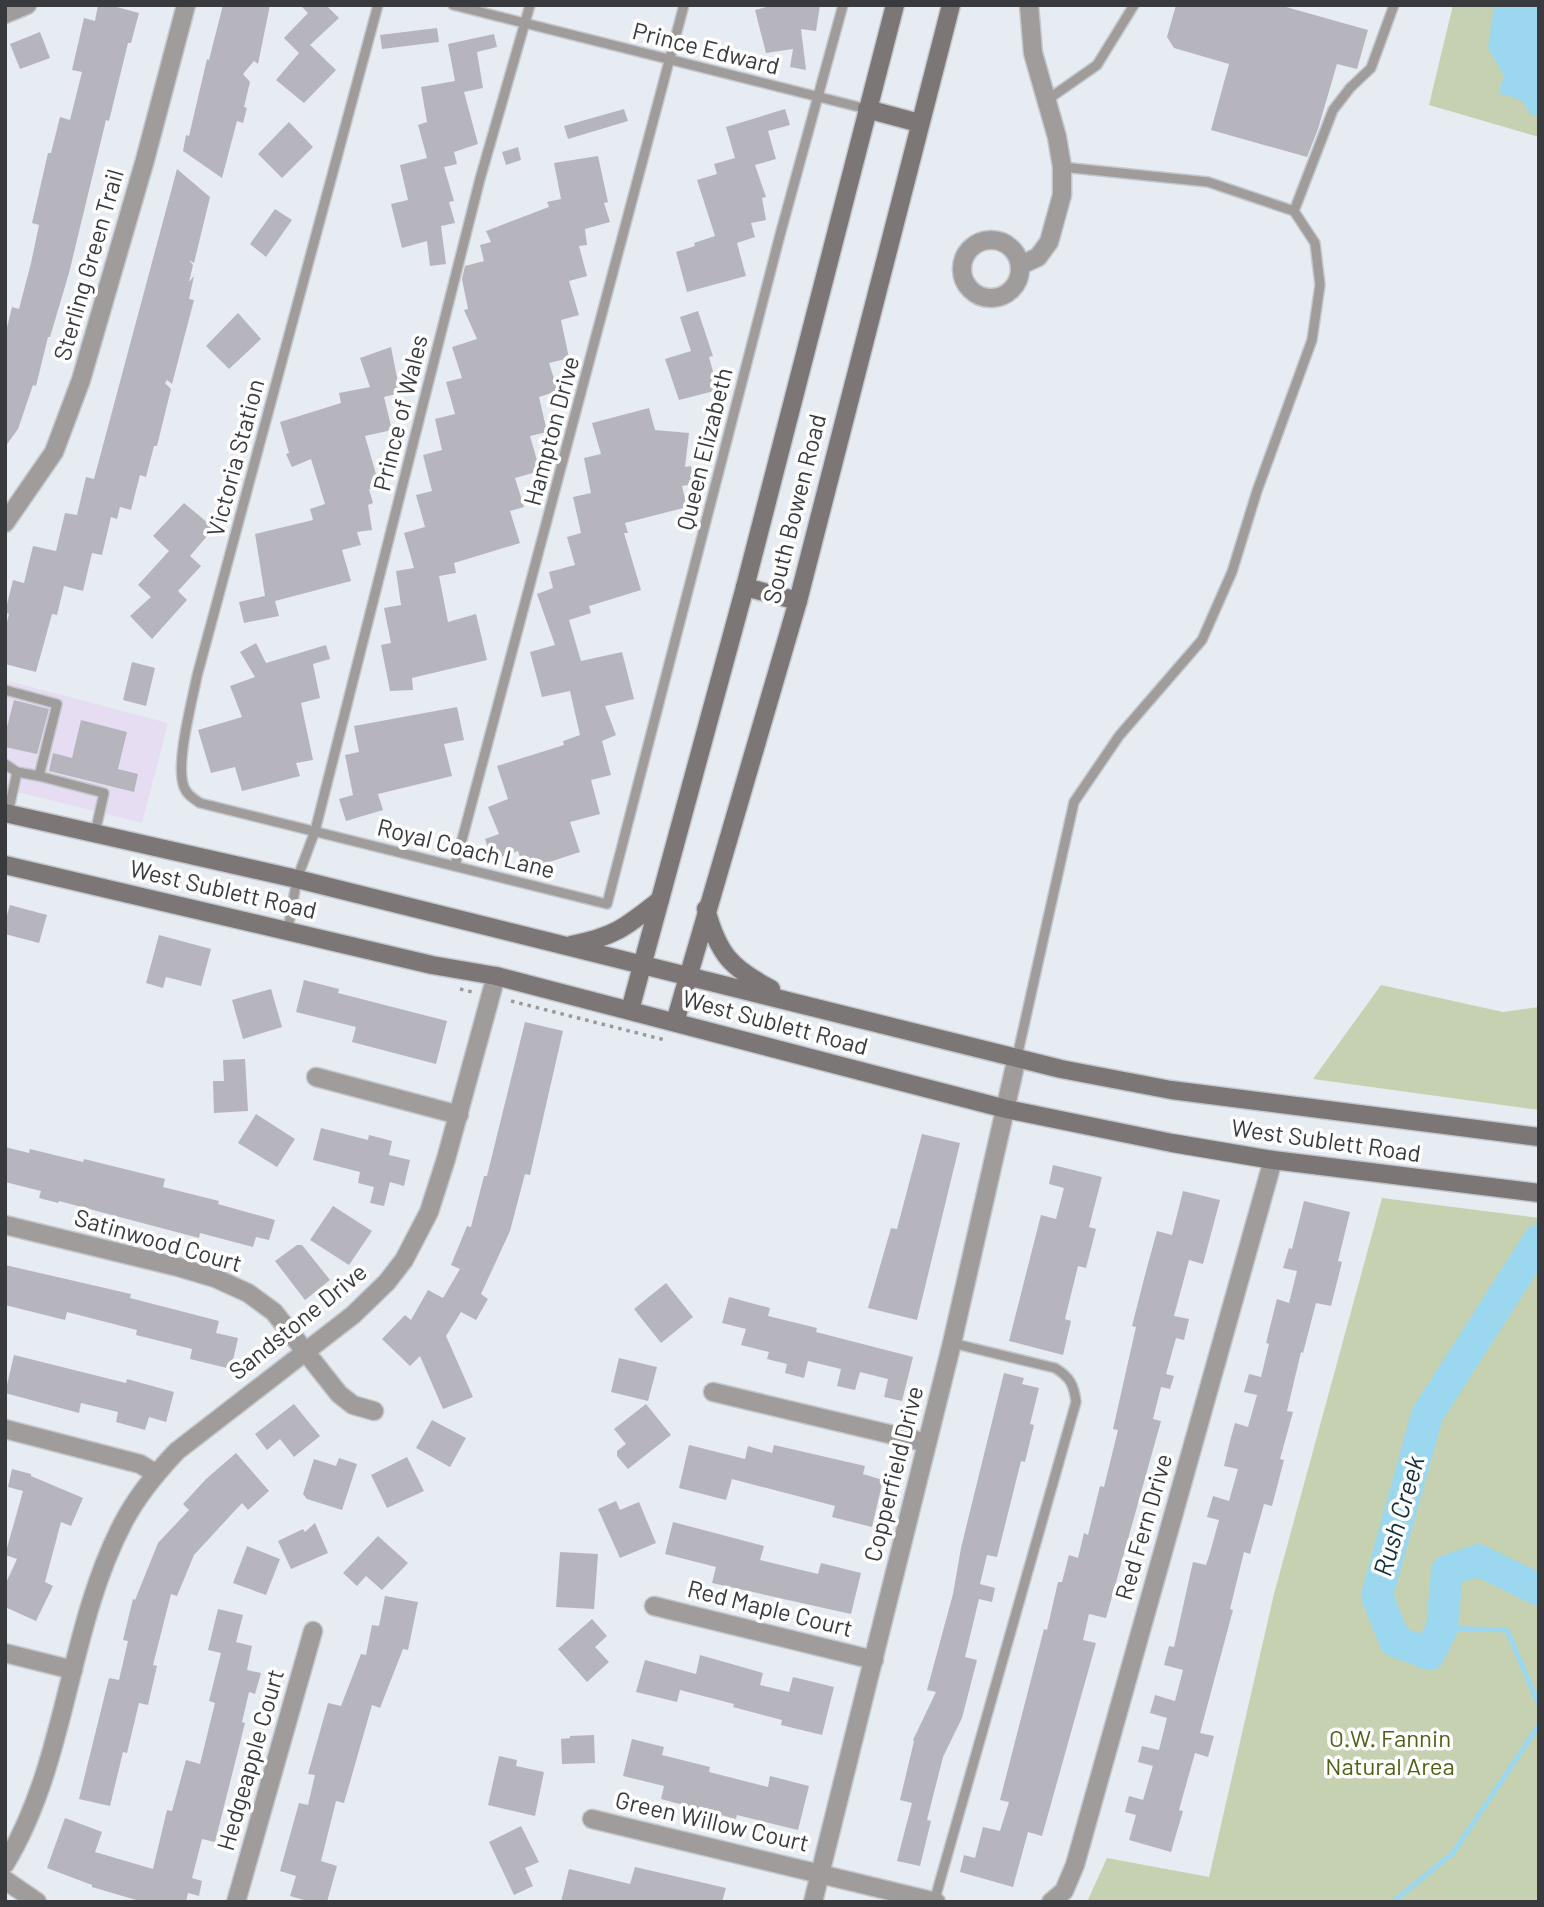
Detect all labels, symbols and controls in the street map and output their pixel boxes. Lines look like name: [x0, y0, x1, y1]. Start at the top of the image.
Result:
street label: Prince Edward: [630, 15, 783, 80]
street label: Sterling Green Trail: [46, 166, 129, 364]
street label: Prince of Wales: [366, 332, 433, 494]
street label: Hampton Drive: [517, 353, 584, 509]
street label: Queen Elizabeth: [669, 364, 738, 533]
street label: Victoria Station: [200, 376, 270, 540]
street label: South Bowen Road: [756, 411, 831, 607]
street label: Royal Coach Lane: [374, 811, 558, 884]
street label: West Sublett Road: [127, 853, 320, 924]
street label: West Sublett Road: [679, 983, 871, 1060]
street label: West Sublett Road: [1230, 1112, 1423, 1167]
street label: Satinwood Court: [71, 1202, 246, 1277]
street label: Sandstone Drive: [222, 1256, 372, 1385]
street label: Copperfield Drive: [857, 1383, 928, 1564]
street label: Red Fern Drive: [1108, 1450, 1177, 1603]
water label: Rush Creek: [1366, 1452, 1430, 1579]
street label: Red Maple Court: [685, 1573, 856, 1642]
street label: Hedgeapple Court: [210, 1666, 289, 1854]
park label: O.W. Fannin Natural Area: [1325, 1723, 1455, 1780]
street label: Green Willow Court: [613, 1784, 812, 1857]

